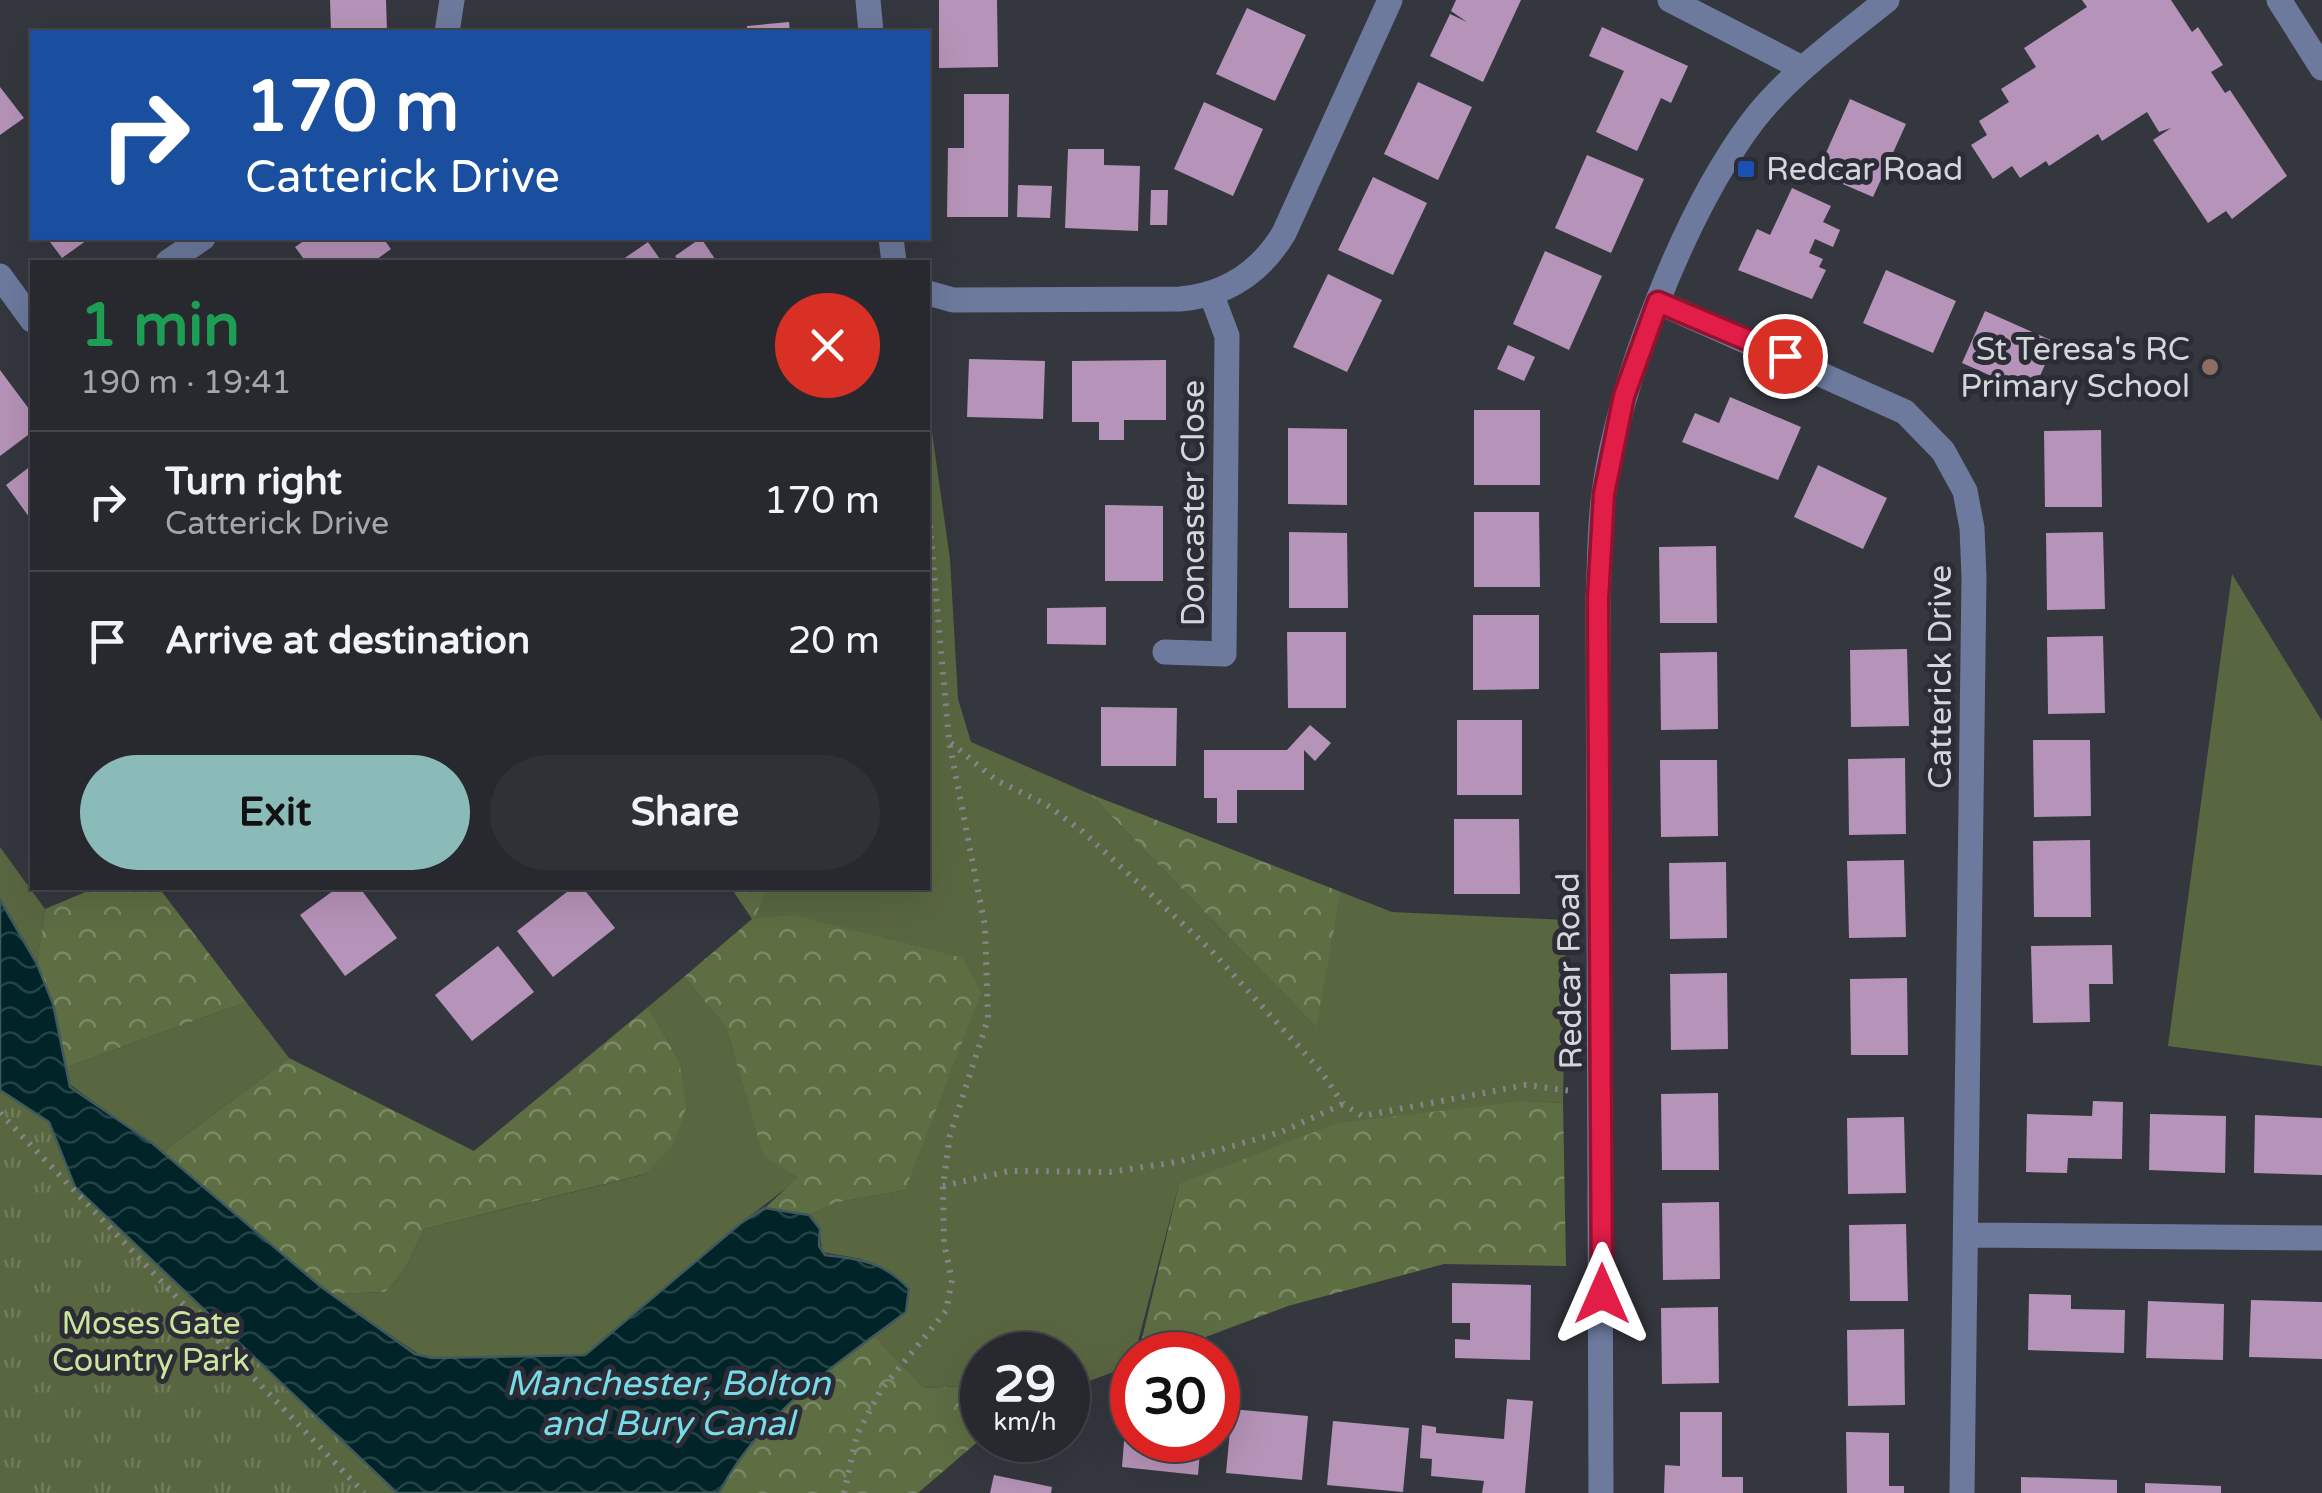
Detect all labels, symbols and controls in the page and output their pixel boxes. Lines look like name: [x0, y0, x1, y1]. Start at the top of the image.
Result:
text: 170 m: [245, 66, 459, 150]
icon: right: [80, 70, 210, 200]
text: Catterick Drive: [245, 151, 560, 205]
place label: Redcar Road: [1766, 151, 1963, 189]
marker: Redcar Road: [1735, 158, 1757, 180]
text: 1 min: [80, 290, 240, 362]
button: close: [775, 293, 880, 398]
pin: [1743, 314, 1828, 399]
icon: arrive: [1758, 329, 1813, 384]
place label: St Teresa's RC Primary School: [1960, 331, 2190, 406]
marker: St Teresa's RC Primary School: [2199, 356, 2221, 378]
text: 190 m · 19:41: [80, 364, 292, 402]
street label: Doncaster Close: [1175, 380, 1213, 626]
text: Turn right: [165, 459, 342, 505]
icon: right: [80, 474, 135, 529]
text: 170 m: [764, 478, 880, 524]
text: Catterick Drive: [165, 505, 389, 543]
street label: Catterick Drive: [1922, 565, 1960, 789]
icon: arrive: [80, 614, 135, 669]
text: Arrive at destination: [165, 618, 530, 664]
text: 20 m: [788, 618, 880, 664]
button: Exit: [80, 755, 470, 870]
button: Share: [490, 755, 880, 870]
street label: Redcar Road: [1549, 872, 1591, 1070]
position arrow: [1550, 1242, 1654, 1346]
park label: Moses Gate Country Park: [52, 1305, 250, 1380]
speed limit sign: 30: [1110, 1332, 1240, 1462]
text: 29: [994, 1355, 1056, 1415]
water label: Manchester, Bolton and Bury Canal: [506, 1363, 832, 1445]
text: km/h: [994, 1407, 1056, 1437]

